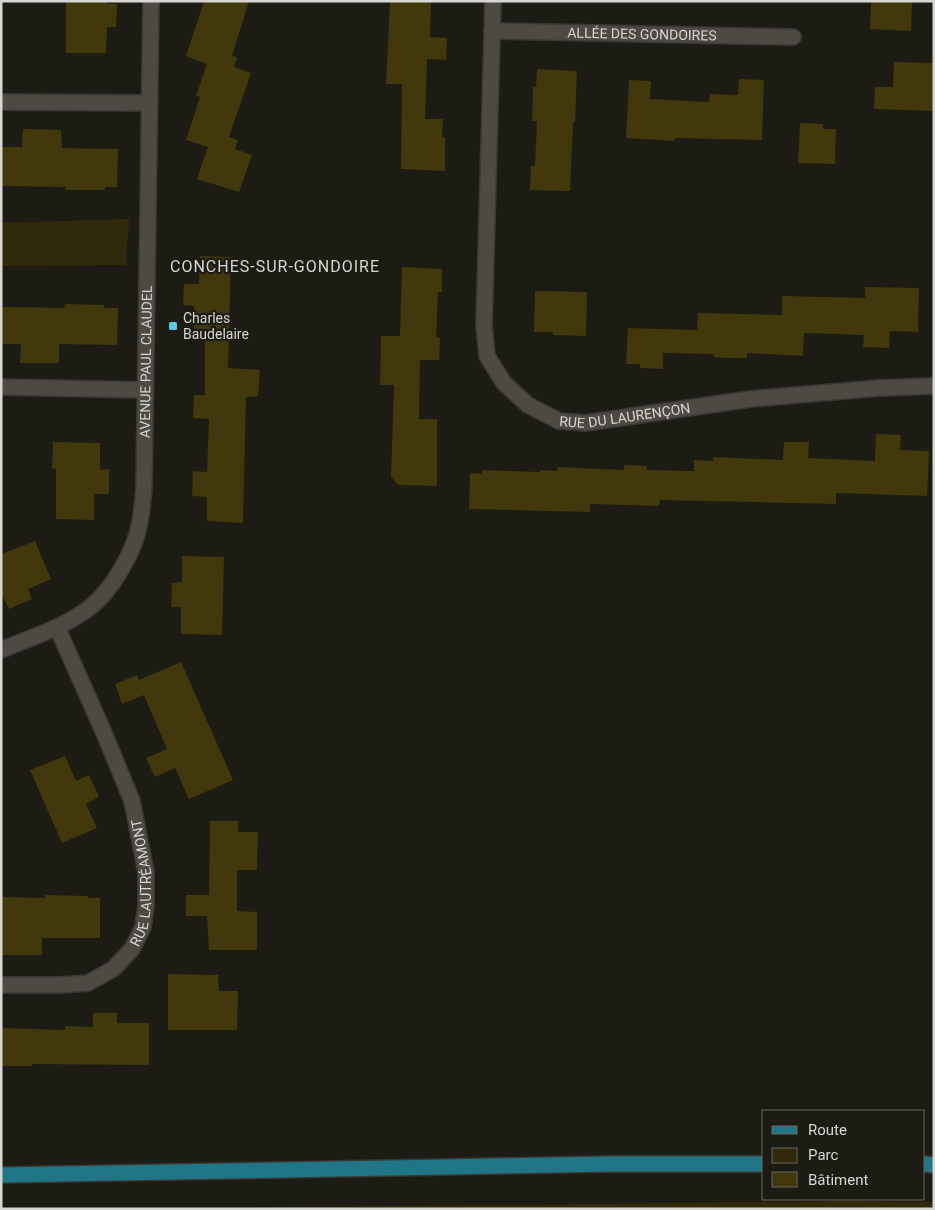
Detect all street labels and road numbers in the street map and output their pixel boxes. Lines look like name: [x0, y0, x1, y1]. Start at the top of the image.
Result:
street label: ALLÉE DES GONDOIRES: [567, 24, 717, 43]
street label: AVENUE PAUL CLAUDEL: [137, 285, 155, 438]
street label: RUE DU LAURENÇON: [559, 400, 691, 431]
street label: RUE LAUTRÉAMONT: [127, 817, 155, 949]

